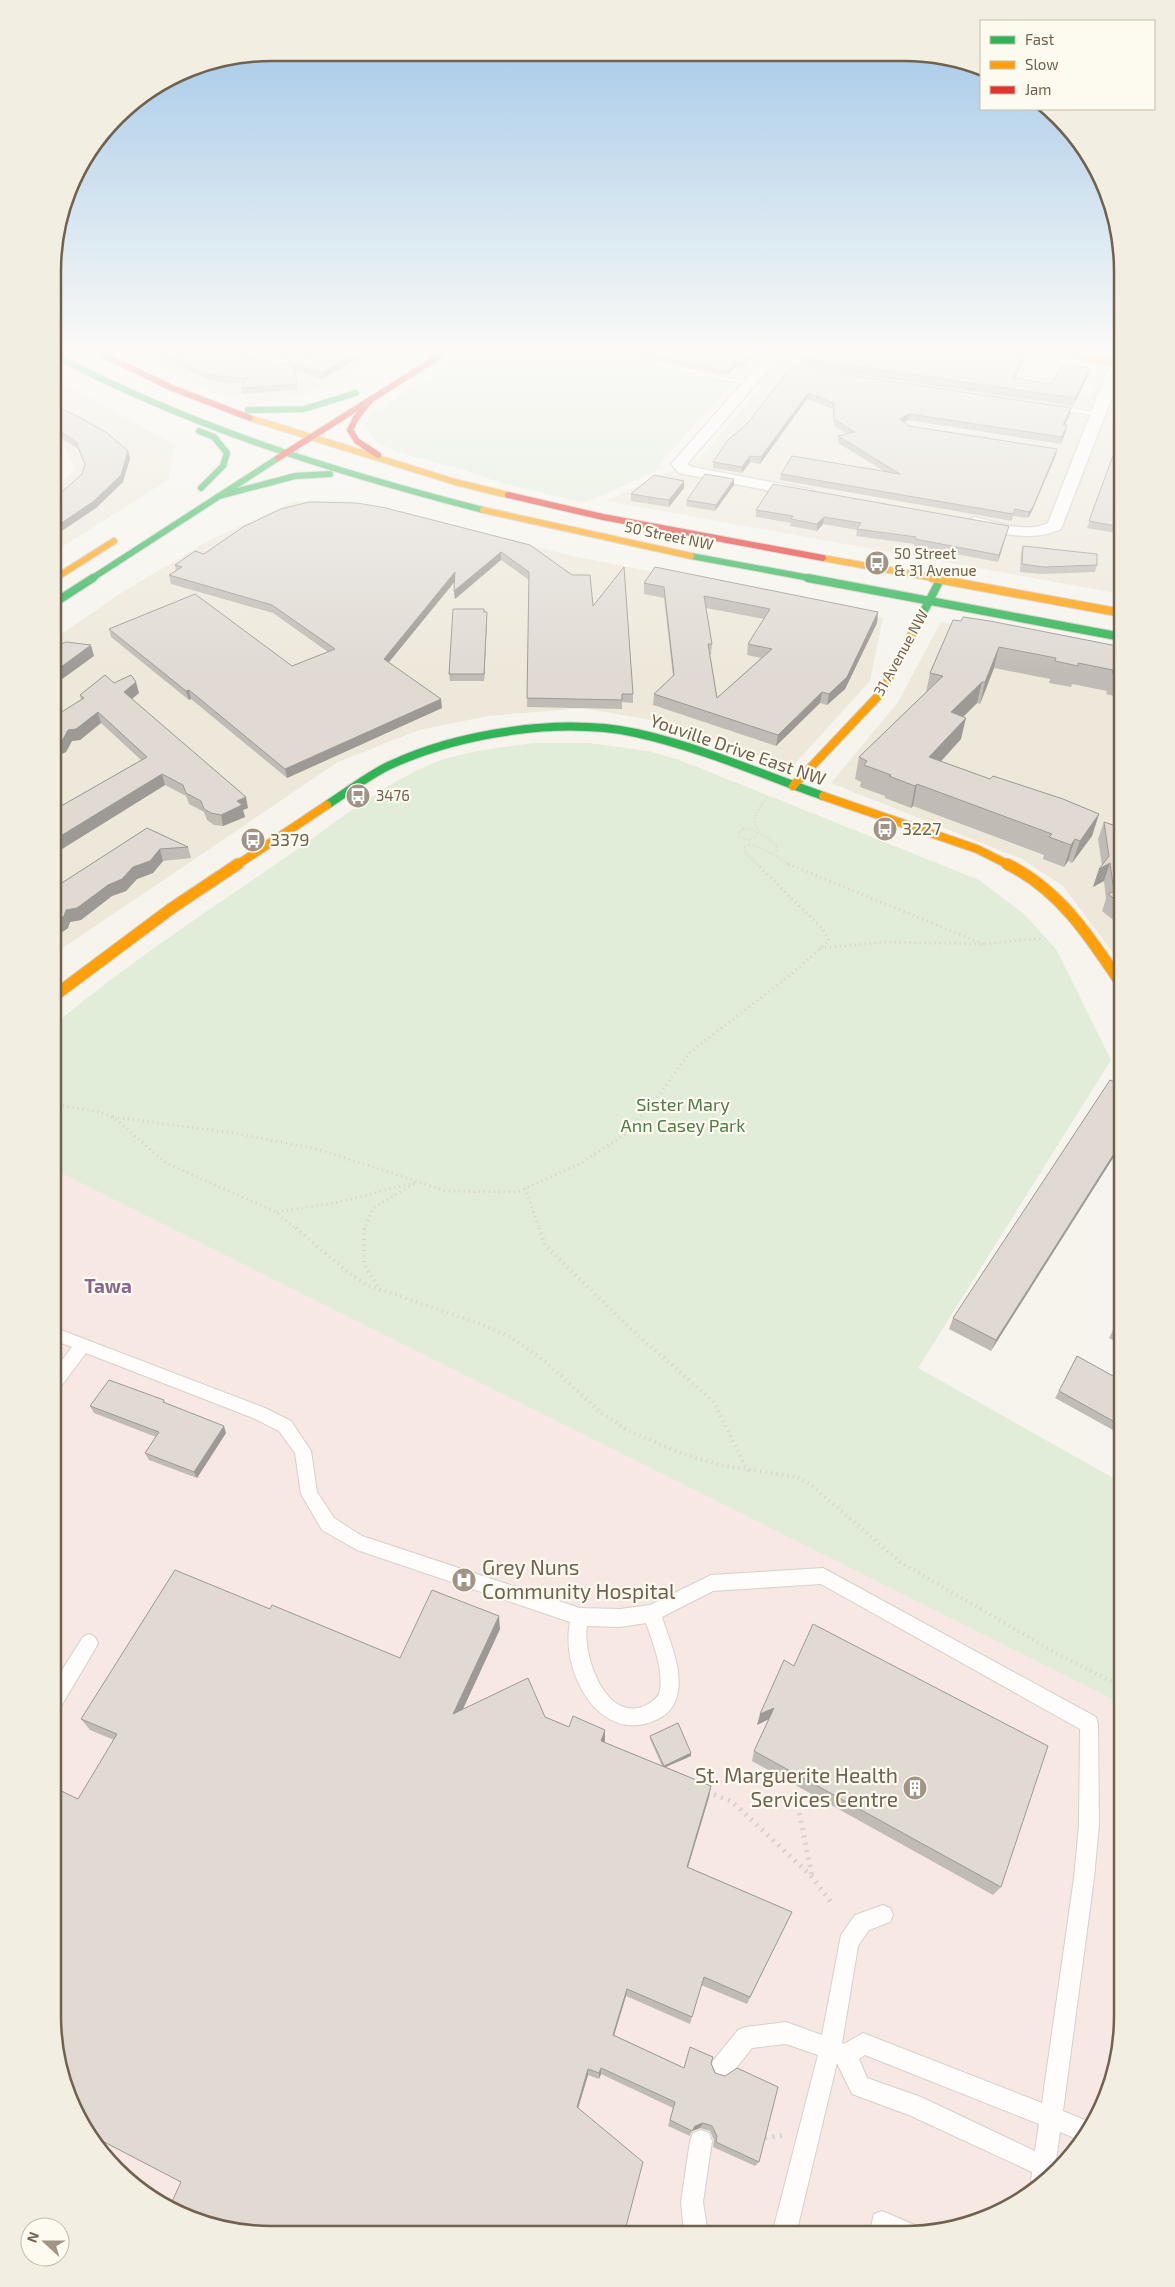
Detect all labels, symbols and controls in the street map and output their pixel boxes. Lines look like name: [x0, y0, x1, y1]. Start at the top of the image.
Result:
legend: [980, 20, 1155, 110]
text: Fast: [1025, 30, 1055, 48]
text: Slow: [1025, 55, 1059, 73]
text: Jam: [1025, 80, 1051, 98]
street label: 50 Street NW: [623, 517, 715, 553]
place label: 50 Street & 31 Avenue: [894, 544, 977, 579]
bus stop icon: 50 Street & 31 Avenue: [864, 550, 890, 576]
street label: 31 Avenue NW: [869, 606, 931, 699]
street label: Youville Drive East NW: [648, 709, 829, 789]
bus stop icon: 3476: [345, 783, 371, 809]
place label: 3476: [376, 786, 410, 804]
bus stop icon: 3227: [872, 816, 898, 842]
place label: 3227: [902, 817, 941, 839]
bus stop icon: 3379: [240, 827, 266, 853]
place label: 3379: [270, 828, 310, 850]
park label: Sister Mary Ann Casey Park: [621, 1093, 745, 1136]
district label: Tawa: [84, 1274, 132, 1297]
place label: Grey Nuns Community Hospital: [482, 1554, 676, 1603]
hospital icon: Grey Nuns Community Hospital: [451, 1567, 477, 1593]
place label: St. Marguerite Health Services Centre: [695, 1762, 898, 1811]
building icon: St. Marguerite Health Services Centre: [902, 1775, 928, 1801]
north arrow: [20, 2217, 70, 2267]
text: N: [23, 2229, 42, 2245]

